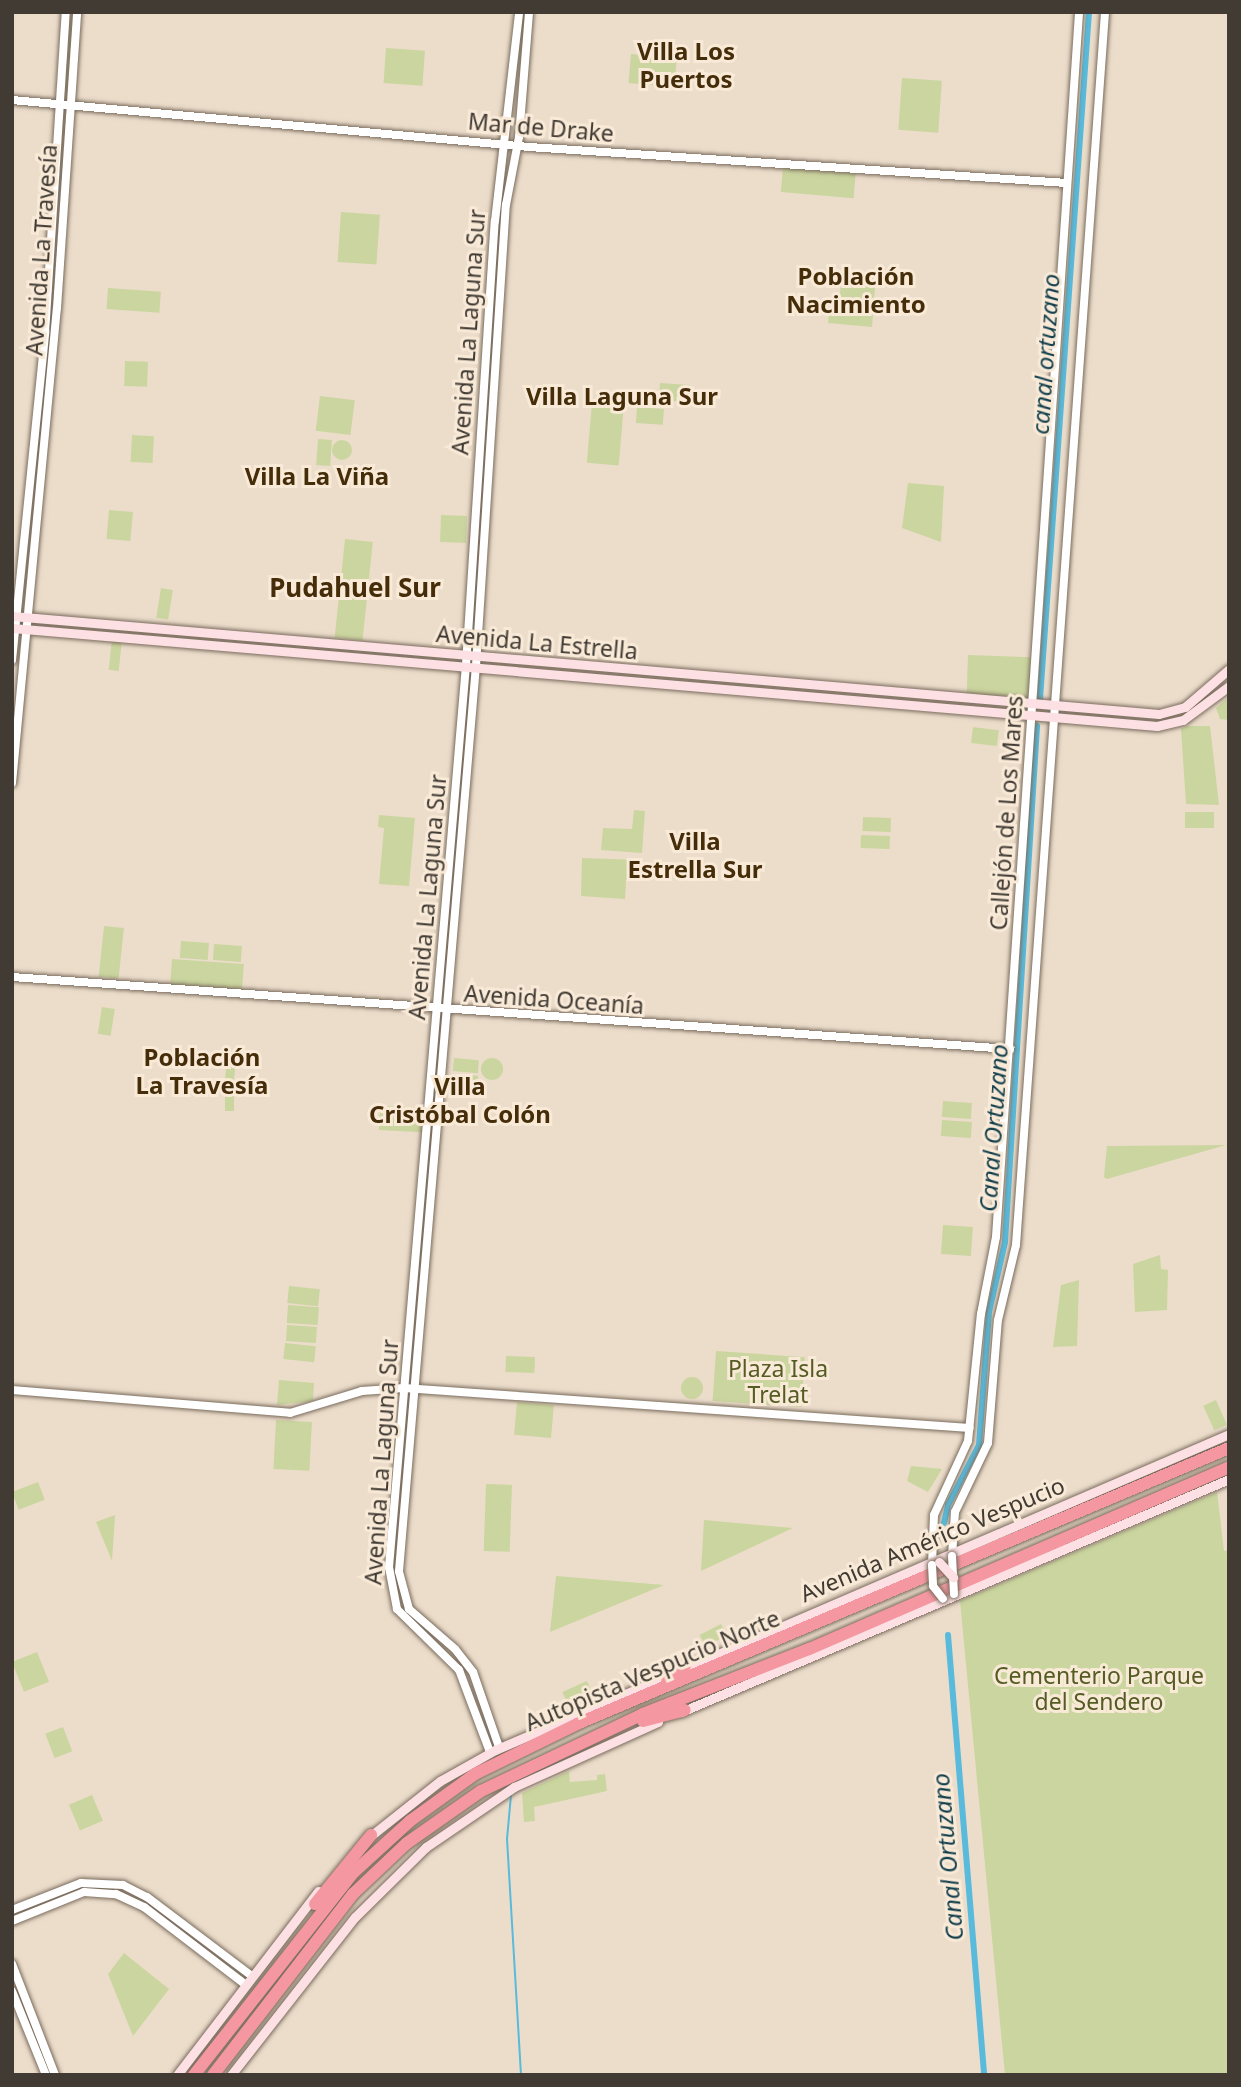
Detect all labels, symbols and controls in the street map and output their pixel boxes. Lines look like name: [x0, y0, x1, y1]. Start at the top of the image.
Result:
district label: Villa Los Puertos: [637, 37, 735, 93]
street label: Mar de Drake: [467, 107, 615, 147]
street label: Avenida La Travesía: [20, 144, 62, 356]
street label: Avenida La Laguna Sur: [446, 208, 490, 456]
district label: Población Nacimiento: [786, 262, 926, 318]
water label: canal ortuzano: [1025, 273, 1065, 435]
district label: Villa Laguna Sur: [526, 382, 718, 410]
district label: Villa La Viña: [245, 462, 389, 490]
district label: Pudahuel Sur: [269, 572, 441, 604]
street label: Avenida La Estrella: [435, 619, 639, 665]
street label: Callejón de Los Mares: [984, 695, 1028, 931]
street label: Avenida La Laguna Sur: [403, 773, 451, 1021]
district label: Villa Estrella Sur: [628, 827, 762, 883]
street label: Avenida Oceanía: [463, 979, 645, 1019]
district label: Población La Travesía: [136, 1043, 268, 1099]
water label: Canal Ortuzano: [973, 1043, 1013, 1213]
district label: Villa Cristóbal Colón: [369, 1072, 551, 1128]
street label: Avenida La Laguna Sur: [359, 1338, 403, 1586]
park label: Plaza Isla Trelat: [728, 1354, 828, 1408]
street label: Avenida Américo Vespucio: [796, 1471, 1068, 1607]
street label: Autopista Vespucio Norte: [520, 1604, 784, 1736]
park label: Cementerio Parque del Sendero: [994, 1661, 1204, 1715]
water label: Canal Ortuzano: [925, 1772, 969, 1942]

